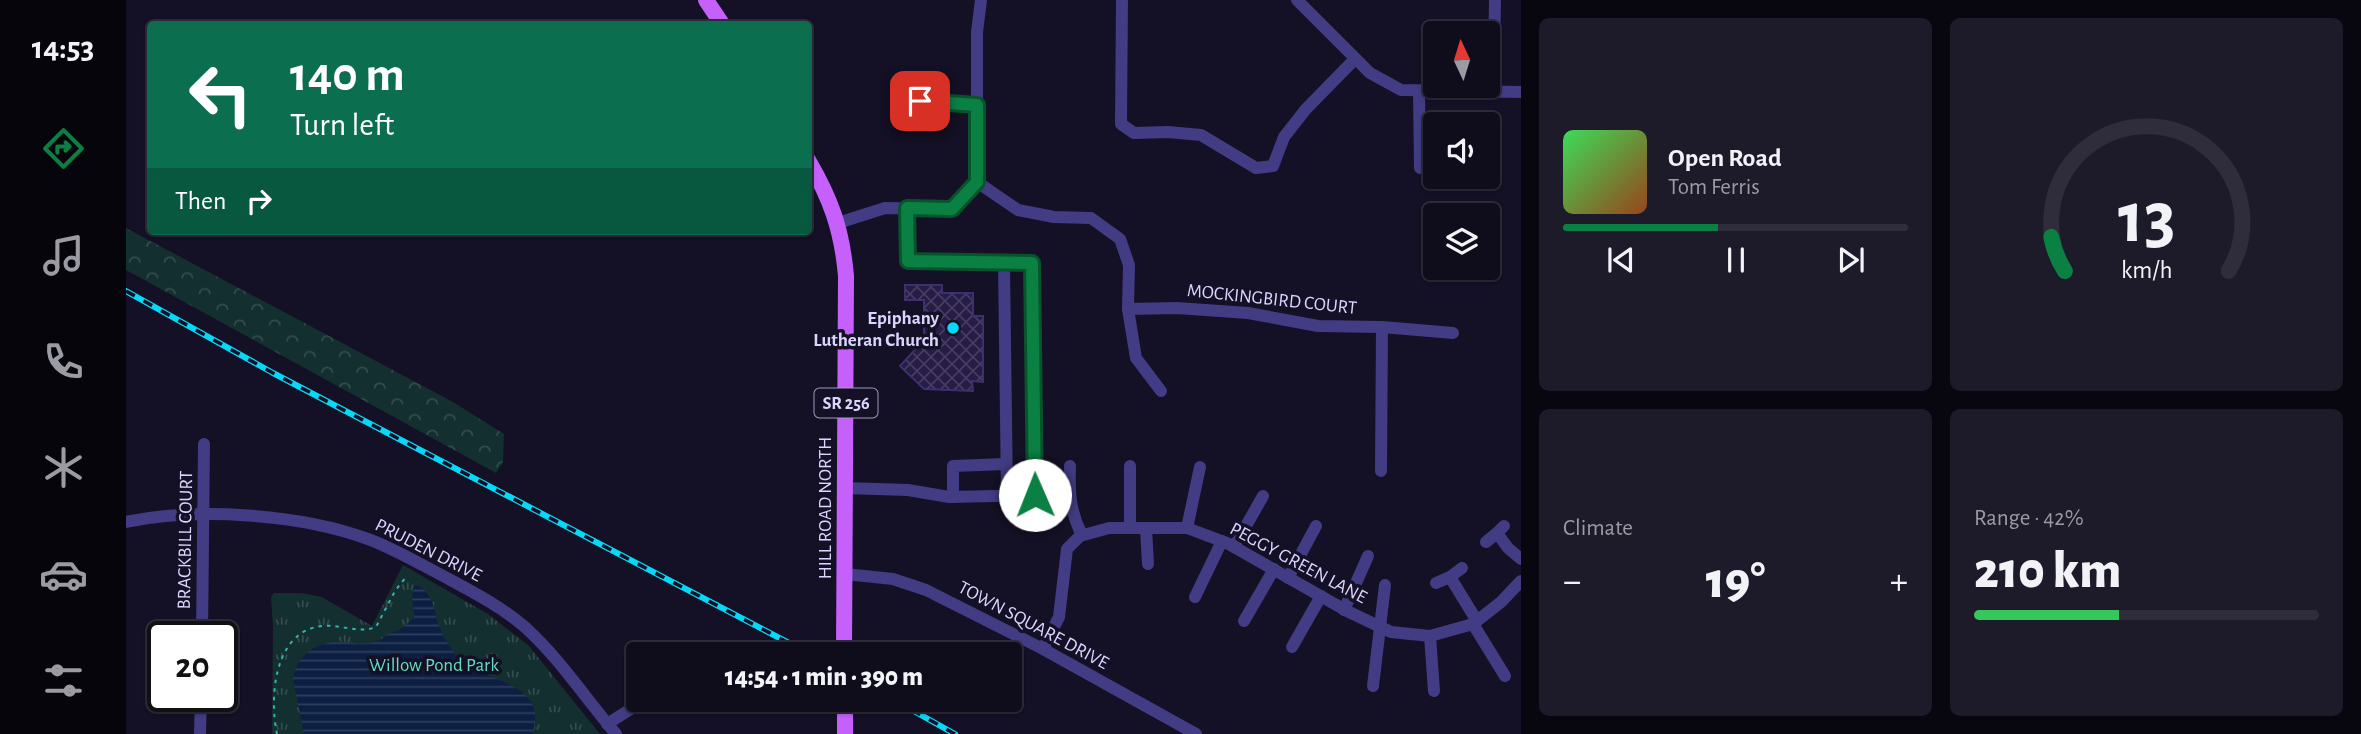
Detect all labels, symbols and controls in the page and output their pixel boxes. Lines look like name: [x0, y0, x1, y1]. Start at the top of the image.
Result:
north arrow: [1423, 21, 1500, 98]
map controls: [1423, 21, 1500, 280]
text: 14:53: [32, 32, 94, 64]
icon: left: [175, 49, 266, 140]
text: 140 m: [290, 51, 405, 100]
pin: [890, 71, 950, 131]
icon: arrive: [901, 82, 939, 120]
text: Turn left: [290, 109, 394, 141]
button: sound: [1423, 112, 1500, 189]
icon: directions: [39, 124, 88, 173]
text: Open Road: [1668, 145, 1782, 171]
text: Tom Ferris: [1668, 176, 1760, 199]
icon: right: [240, 182, 278, 220]
text: 13: [2118, 183, 2175, 256]
text: Then: [175, 188, 226, 214]
button: layers: [1423, 203, 1500, 280]
icon: music: [39, 231, 88, 280]
icon: previous: [1602, 241, 1640, 279]
icon: pause: [1717, 241, 1755, 279]
icon: next: [1832, 241, 1870, 279]
text: km/h: [2121, 258, 2172, 283]
street label: MOCKINGBIRD COURT: [1186, 281, 1358, 318]
place label: Epiphany Lutheran Church: [813, 309, 939, 350]
marker: Epiphany Lutheran Church: [945, 320, 961, 336]
icon: phone: [39, 337, 88, 386]
road number: SR 256: [814, 388, 878, 418]
street label: HILL ROAD NORTH: [816, 437, 835, 579]
icon: climate: [39, 443, 88, 492]
position arrow: [998, 458, 1072, 532]
street label: BRACKBILL COURT: [175, 470, 196, 610]
text: Range · 42%: [1974, 507, 2084, 530]
street label: PRUDEN DRIVE: [372, 515, 485, 585]
text: Climate: [1563, 517, 1633, 540]
street label: PEGGY GREEN LANE: [1227, 519, 1370, 607]
text: 210 km: [1974, 545, 2121, 597]
icon: car: [39, 550, 88, 599]
text: 19°: [1706, 555, 1765, 607]
text: −: [1563, 563, 1581, 601]
text: +: [1890, 563, 1908, 601]
street label: TOWN SQUARE DRIVE: [955, 578, 1112, 673]
speed limit sign: 20: [147, 621, 238, 712]
icon: filters: [39, 656, 88, 705]
park label: Willow Pond Park: [369, 656, 499, 675]
text: 14:54 · 1 min · 390 m: [725, 664, 923, 690]

